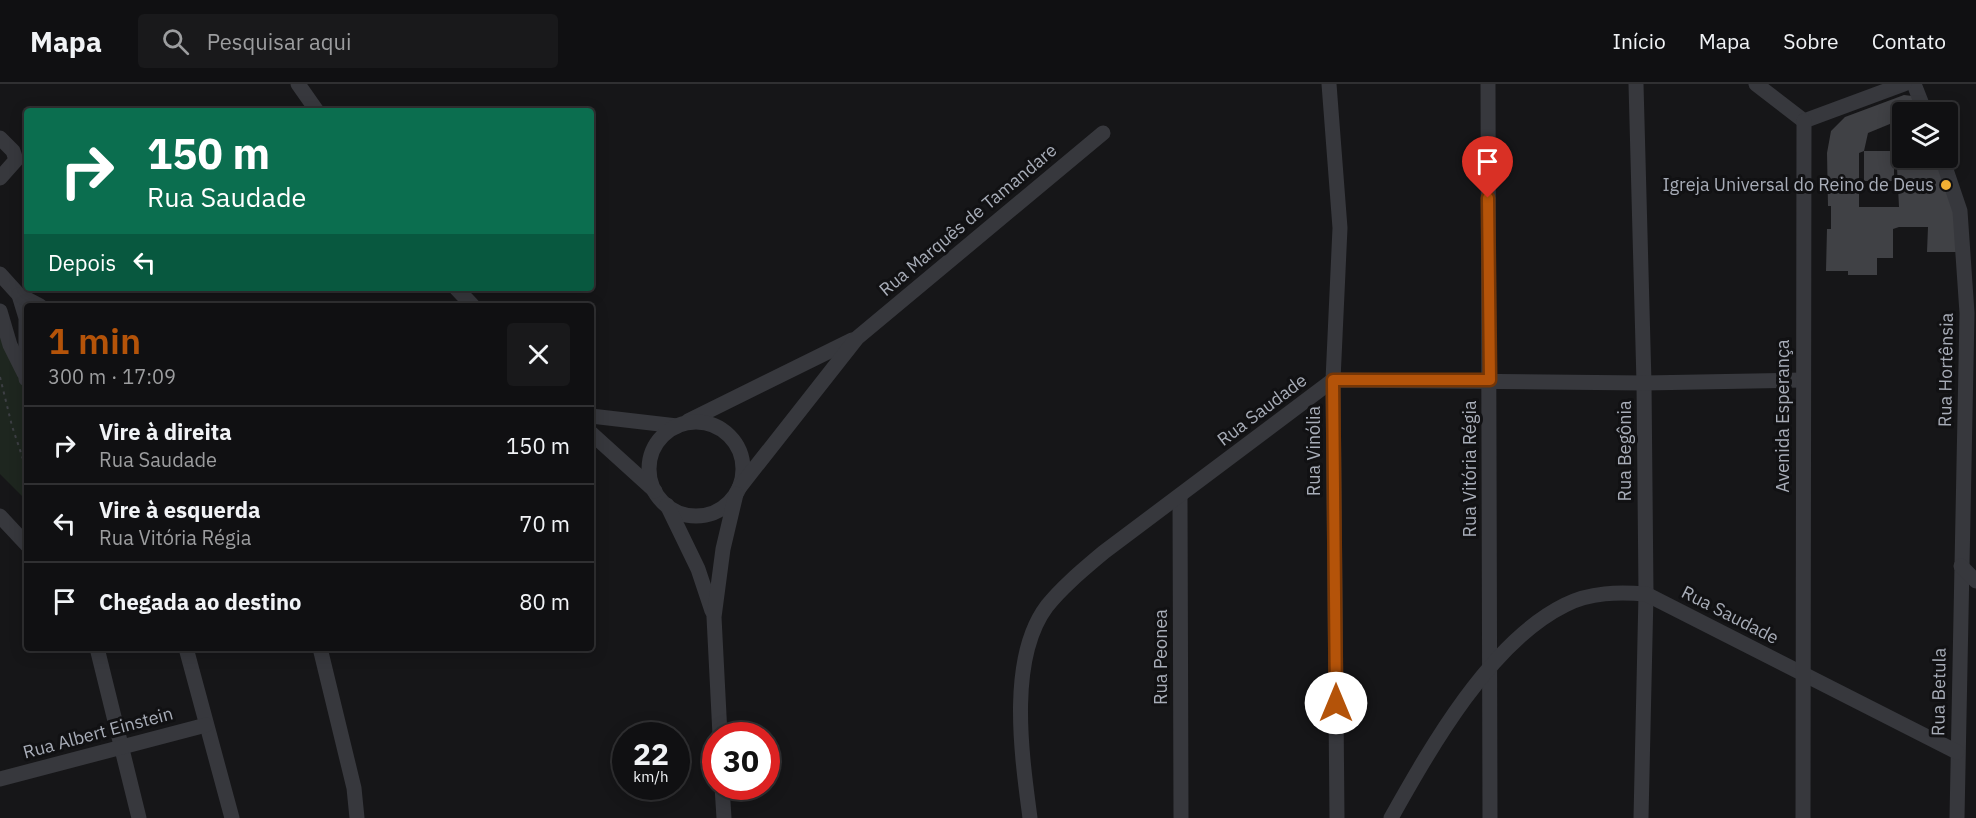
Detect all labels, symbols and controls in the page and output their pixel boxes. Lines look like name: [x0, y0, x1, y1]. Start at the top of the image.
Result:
search box: [138, 14, 558, 68]
text: Mapa: [30, 23, 102, 60]
icon: search: [159, 25, 192, 58]
text: Pesquisar aqui: [207, 27, 352, 56]
text: Início: [1613, 27, 1666, 55]
text: Mapa: [1699, 27, 1750, 55]
text: Sobre: [1783, 27, 1839, 55]
text: Contato: [1872, 27, 1946, 55]
map controls: [1892, 102, 1958, 168]
button: layers: [1892, 102, 1958, 168]
text: 150 m: [147, 126, 270, 181]
icon: right: [48, 132, 126, 210]
pin: [1462, 136, 1513, 198]
street label: Rua Marquês de Tamandare: [874, 138, 1061, 301]
icon: arrive: [1471, 145, 1504, 178]
place label: Igreja Universal do Reino de Deus: [1662, 173, 1934, 196]
marker: Igreja Universal do Reino de Deus: [1939, 178, 1953, 192]
text: Rua Saudade: [147, 179, 306, 214]
icon: left: [128, 246, 161, 279]
text: Depois: [48, 248, 116, 277]
street label: Rua Hortênsia: [1933, 312, 1958, 427]
text: 1 min: [48, 317, 141, 364]
button: close: [507, 323, 570, 386]
street label: Avenida Esperança: [1771, 339, 1794, 493]
text: 300 m · 17:09: [48, 363, 176, 390]
street label: Rua Saudade: [1212, 368, 1311, 451]
street label: Rua Vitória Régia: [1458, 400, 1481, 538]
street label: Rua Begônia: [1613, 400, 1636, 502]
street label: Rua Vinólia: [1302, 405, 1325, 496]
text: Vire à direita: [99, 417, 232, 446]
icon: right: [48, 429, 81, 462]
text: 150 m: [506, 431, 570, 460]
text: Rua Saudade: [99, 446, 217, 473]
text: Vire à esquerda: [99, 495, 261, 524]
icon: left: [48, 507, 81, 540]
text: 70 m: [519, 509, 570, 538]
text: Rua Vitória Régia: [99, 524, 251, 551]
street label: Rua Saudade: [1678, 580, 1783, 649]
icon: arrive: [48, 585, 81, 618]
text: Chegada ao destino: [99, 587, 302, 616]
text: 80 m: [519, 587, 570, 616]
street label: Rua Peonea: [1149, 609, 1172, 705]
street label: Rua Betula: [1926, 647, 1951, 736]
position arrow: [1304, 671, 1368, 735]
street label: Rua Albert Einstein: [20, 701, 175, 764]
speed limit sign: 30: [702, 722, 780, 800]
text: 22: [633, 734, 669, 773]
text: km/h: [633, 767, 669, 786]

